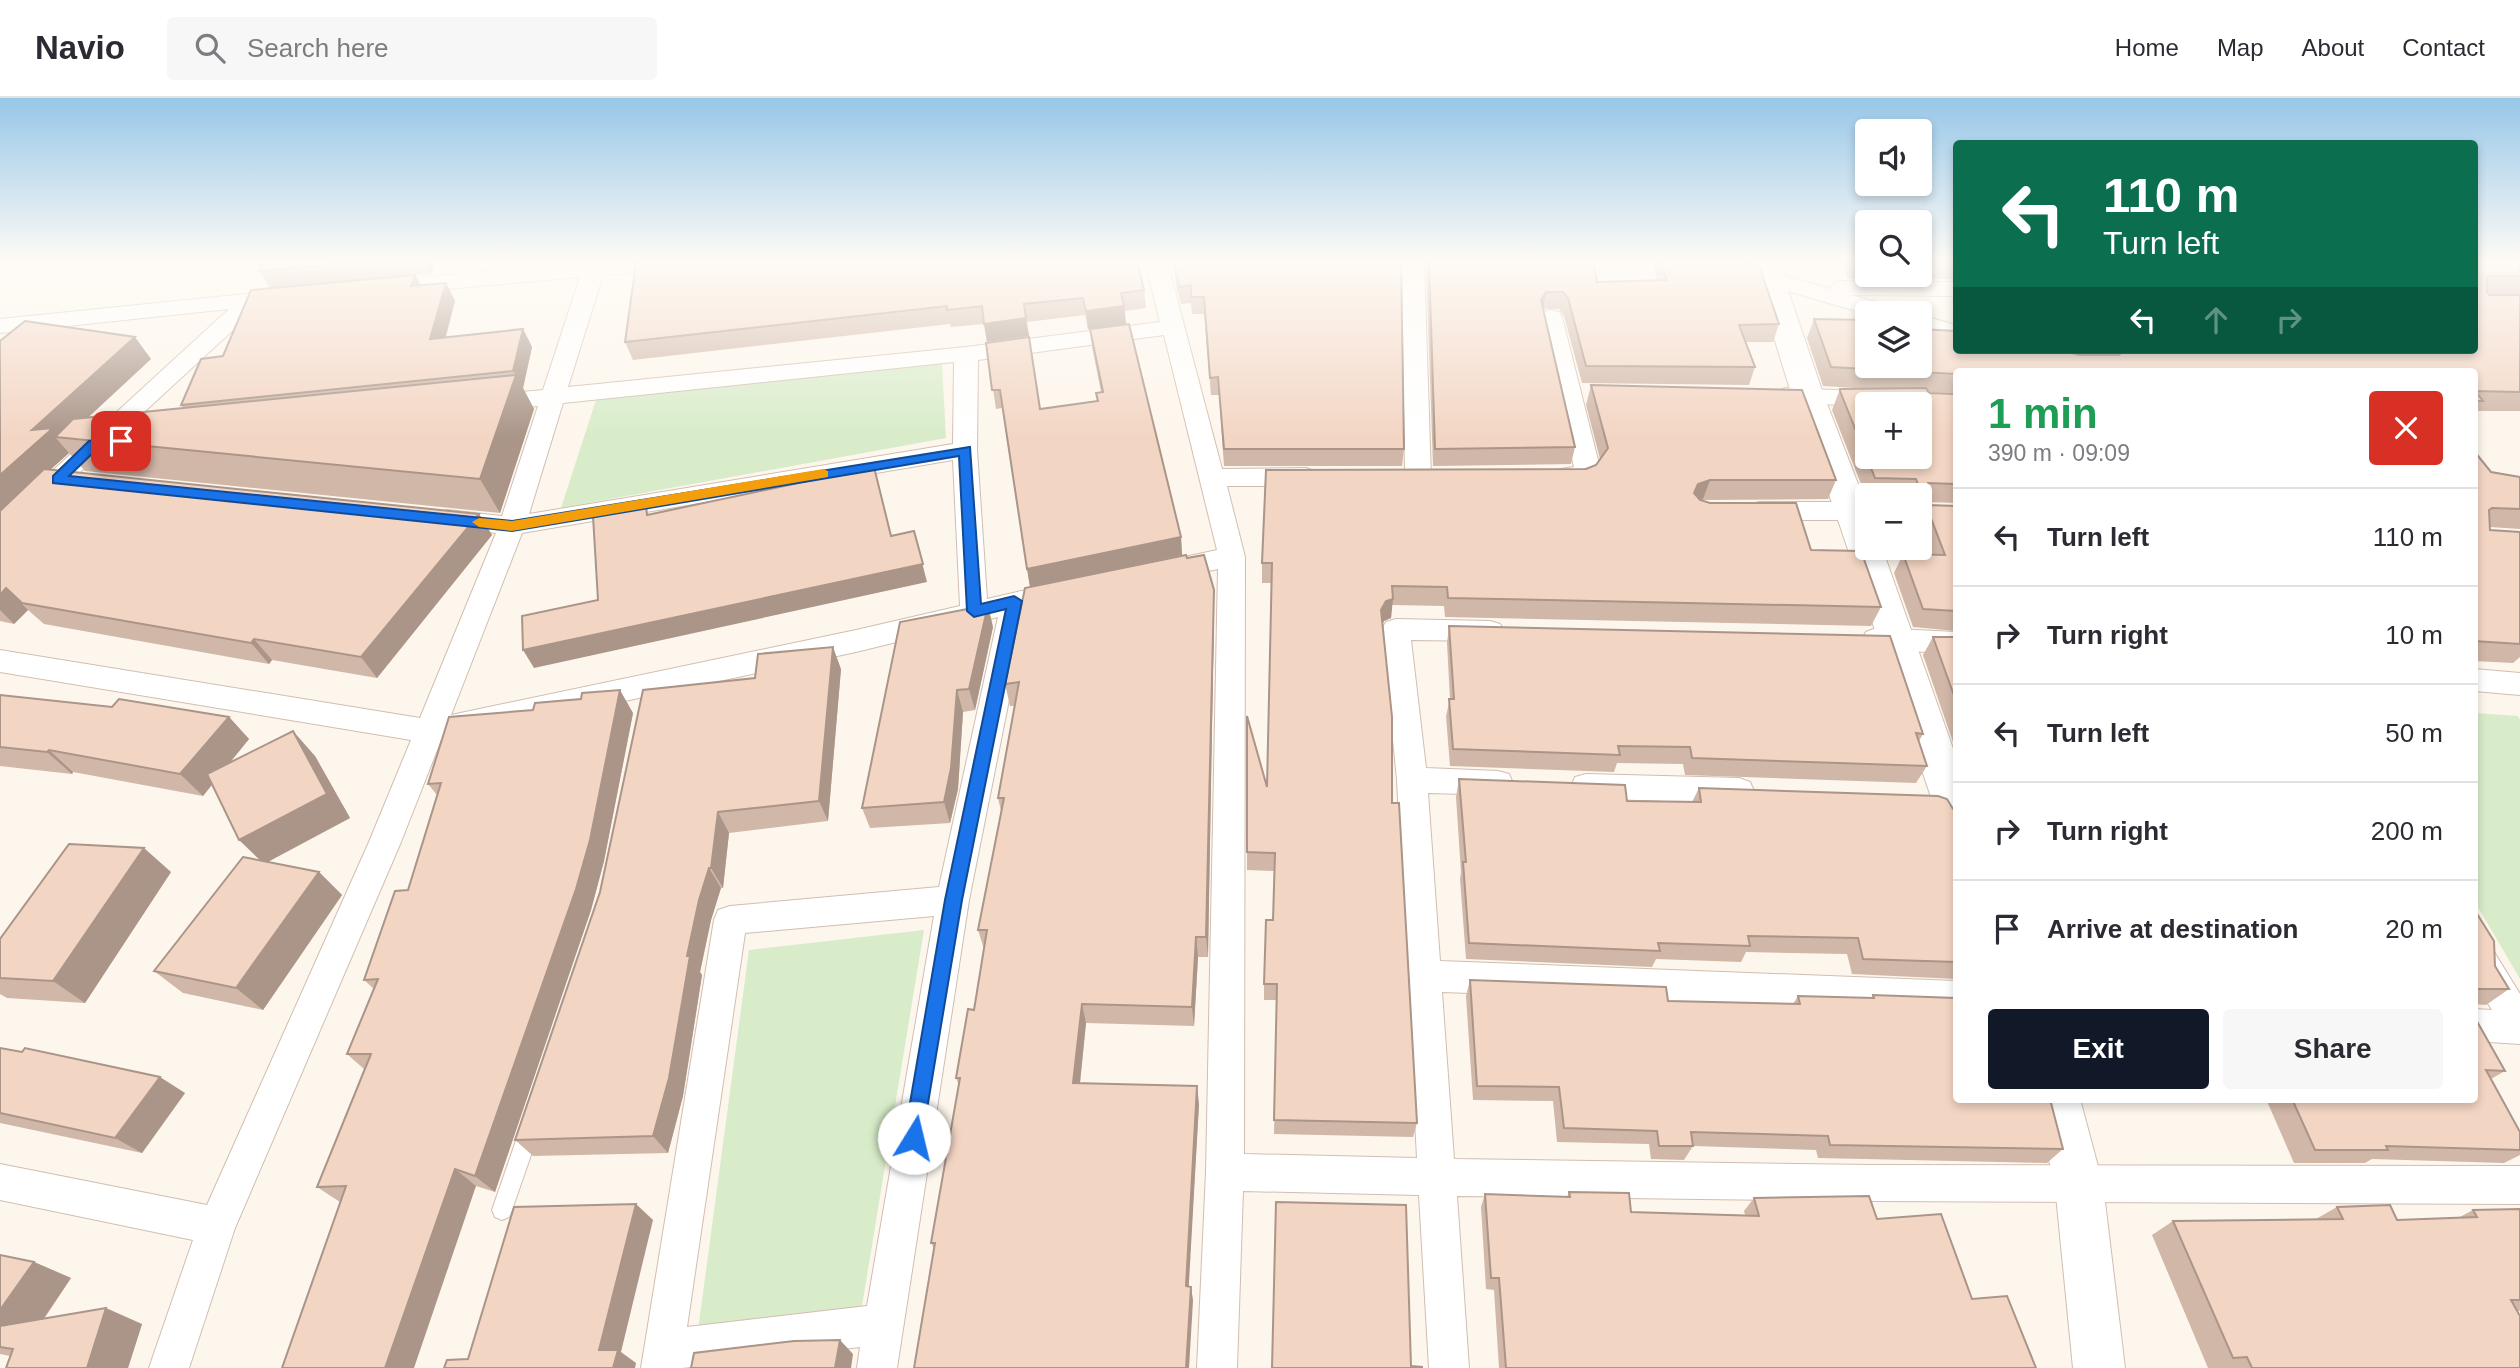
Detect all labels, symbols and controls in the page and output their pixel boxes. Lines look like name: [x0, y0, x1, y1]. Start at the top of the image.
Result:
search box: [167, 17, 657, 80]
text: Navio: [35, 29, 125, 66]
icon: search: [191, 29, 229, 67]
text: Search here: [247, 33, 389, 63]
text: Home: [2115, 34, 2179, 61]
text: Map: [2217, 34, 2264, 61]
text: About: [2302, 34, 2364, 61]
text: Contact: [2402, 34, 2485, 61]
map controls: [1855, 119, 1932, 560]
button: sound: [1855, 119, 1932, 196]
icon: left: [1988, 168, 2079, 259]
text: 110 m: [2103, 168, 2239, 222]
button: search: [1855, 210, 1932, 287]
text: Turn left: [2103, 225, 2219, 261]
button: layers: [1855, 301, 1932, 378]
icon: left: [2124, 301, 2162, 339]
icon: ahead: [2197, 301, 2235, 339]
icon: right: [2270, 301, 2308, 339]
text: 1 min: [1988, 390, 2098, 437]
button: close: [2369, 391, 2443, 465]
button: +: [1855, 392, 1932, 469]
pin: [91, 411, 151, 471]
icon: arrive: [102, 422, 140, 460]
text: 390 m · 09:09: [1988, 440, 2130, 466]
button: −: [1855, 483, 1932, 560]
icon: left: [1988, 518, 2026, 556]
text: Turn left: [2047, 522, 2149, 552]
text: 110 m: [2373, 522, 2443, 552]
icon: right: [1988, 616, 2026, 654]
text: Turn right: [2047, 620, 2168, 650]
text: 10 m: [2385, 620, 2443, 650]
icon: left: [1988, 714, 2026, 752]
text: Turn left: [2047, 718, 2149, 748]
text: 50 m: [2385, 718, 2443, 748]
icon: right: [1988, 812, 2026, 850]
text: Turn right: [2047, 816, 2168, 846]
text: 200 m: [2371, 816, 2443, 846]
icon: arrive: [1988, 910, 2026, 948]
text: Arrive at destination: [2047, 914, 2298, 944]
text: 20 m: [2385, 914, 2443, 944]
button: Exit: [1988, 1009, 2209, 1089]
button: Share: [2223, 1009, 2443, 1089]
position arrow: [877, 1101, 951, 1175]

